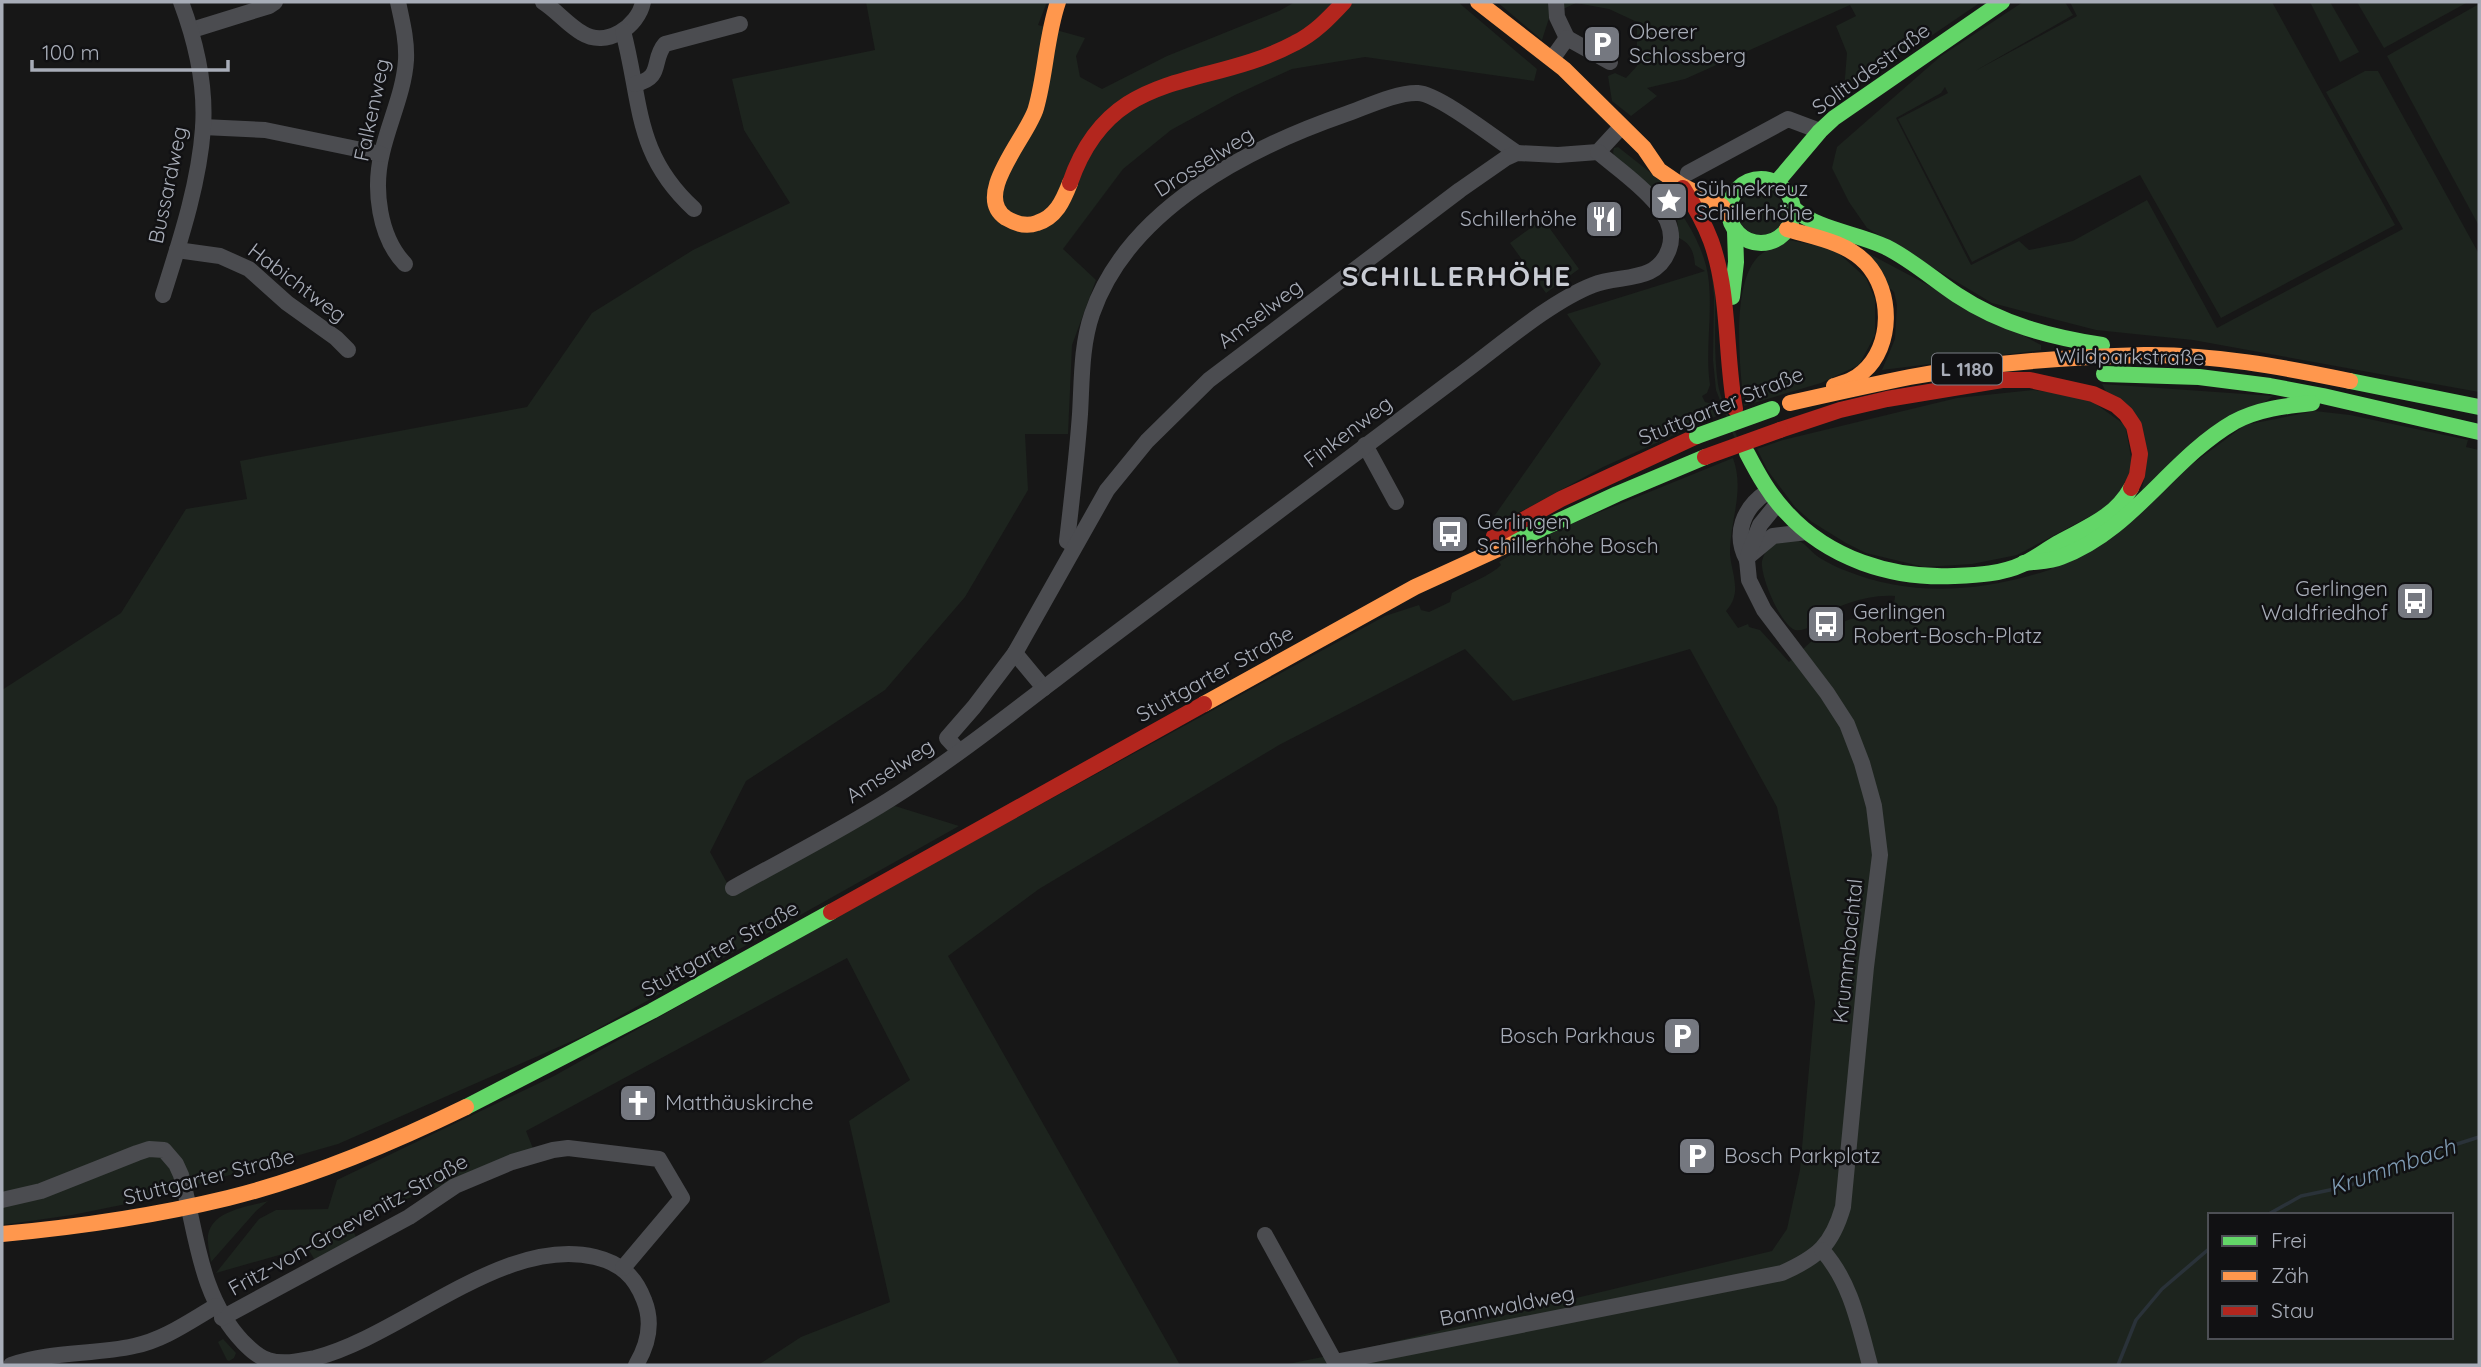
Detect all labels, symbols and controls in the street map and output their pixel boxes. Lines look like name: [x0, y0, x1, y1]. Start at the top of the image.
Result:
street label: Solitudestraße: [1806, 17, 1935, 120]
place label: Oberer Schlossberg: [1629, 18, 1746, 68]
parking icon: Oberer Schlossberg: [1581, 23, 1623, 65]
scale bar: [32, 28, 228, 72]
text: 100 m: [42, 39, 100, 65]
street label: Falkenweg: [347, 56, 395, 164]
street label: Drosselweg: [1149, 120, 1258, 202]
street label: Bussardweg: [142, 124, 192, 246]
place label: Sühnekreuz Schillerhöhe: [1696, 175, 1813, 225]
place icon: Sühnekreuz Schillerhöhe: [1648, 180, 1690, 222]
restaurant icon: Schillerhöhe: [1583, 198, 1625, 240]
place label: Schillerhöhe: [1460, 205, 1577, 231]
street label: Habichtweg: [243, 237, 352, 328]
district label: SCHILLERHÖHE: [1342, 258, 1572, 293]
street label: Amselweg: [1212, 273, 1307, 354]
street label: Wildparkstraße: [2055, 342, 2205, 370]
road number: L 1180: [1932, 354, 2002, 384]
street label: Stuttgarter Straße: [1634, 360, 1807, 450]
street label: Finkenweg: [1298, 390, 1397, 473]
place label: Gerlingen Schillerhöhe Bosch: [1477, 508, 1659, 558]
bus stop icon: Gerlingen Schillerhöhe Bosch: [1429, 513, 1471, 555]
place label: Gerlingen Waldfriedhof: [2261, 575, 2388, 625]
bus stop icon: Gerlingen Waldfriedhof: [2394, 580, 2436, 622]
place label: Gerlingen Robert-Bosch-Platz: [1853, 598, 2042, 648]
bus stop icon: Gerlingen Robert-Bosch-Platz: [1805, 603, 1847, 645]
street label: Stuttgarter Straße: [1131, 619, 1298, 727]
street label: Amselweg: [841, 732, 938, 808]
street label: Krummbachtal: [1826, 877, 1868, 1024]
street label: Stuttgarter Straße: [636, 894, 803, 1002]
parking icon: Bosch Parkhaus: [1661, 1015, 1703, 1057]
place label: Bosch Parkhaus: [1500, 1022, 1655, 1048]
church icon: Matthäuskirche: [617, 1082, 659, 1124]
place label: Matthäuskirche: [665, 1089, 814, 1115]
water label: Krummbach: [2325, 1131, 2460, 1202]
parking icon: Bosch Parkplatz: [1676, 1135, 1718, 1177]
street label: Stuttgarter Straße: [120, 1142, 297, 1210]
place label: Bosch Parkplatz: [1724, 1142, 1881, 1168]
street label: Fritz-von-Graevenitz-Straße: [223, 1147, 472, 1301]
legend: [2208, 1213, 2453, 1339]
text: Frei: [2271, 1227, 2307, 1253]
text: Zäh: [2271, 1262, 2309, 1288]
street label: Bannwaldweg: [1437, 1279, 1577, 1331]
text: Stau: [2271, 1297, 2314, 1323]

